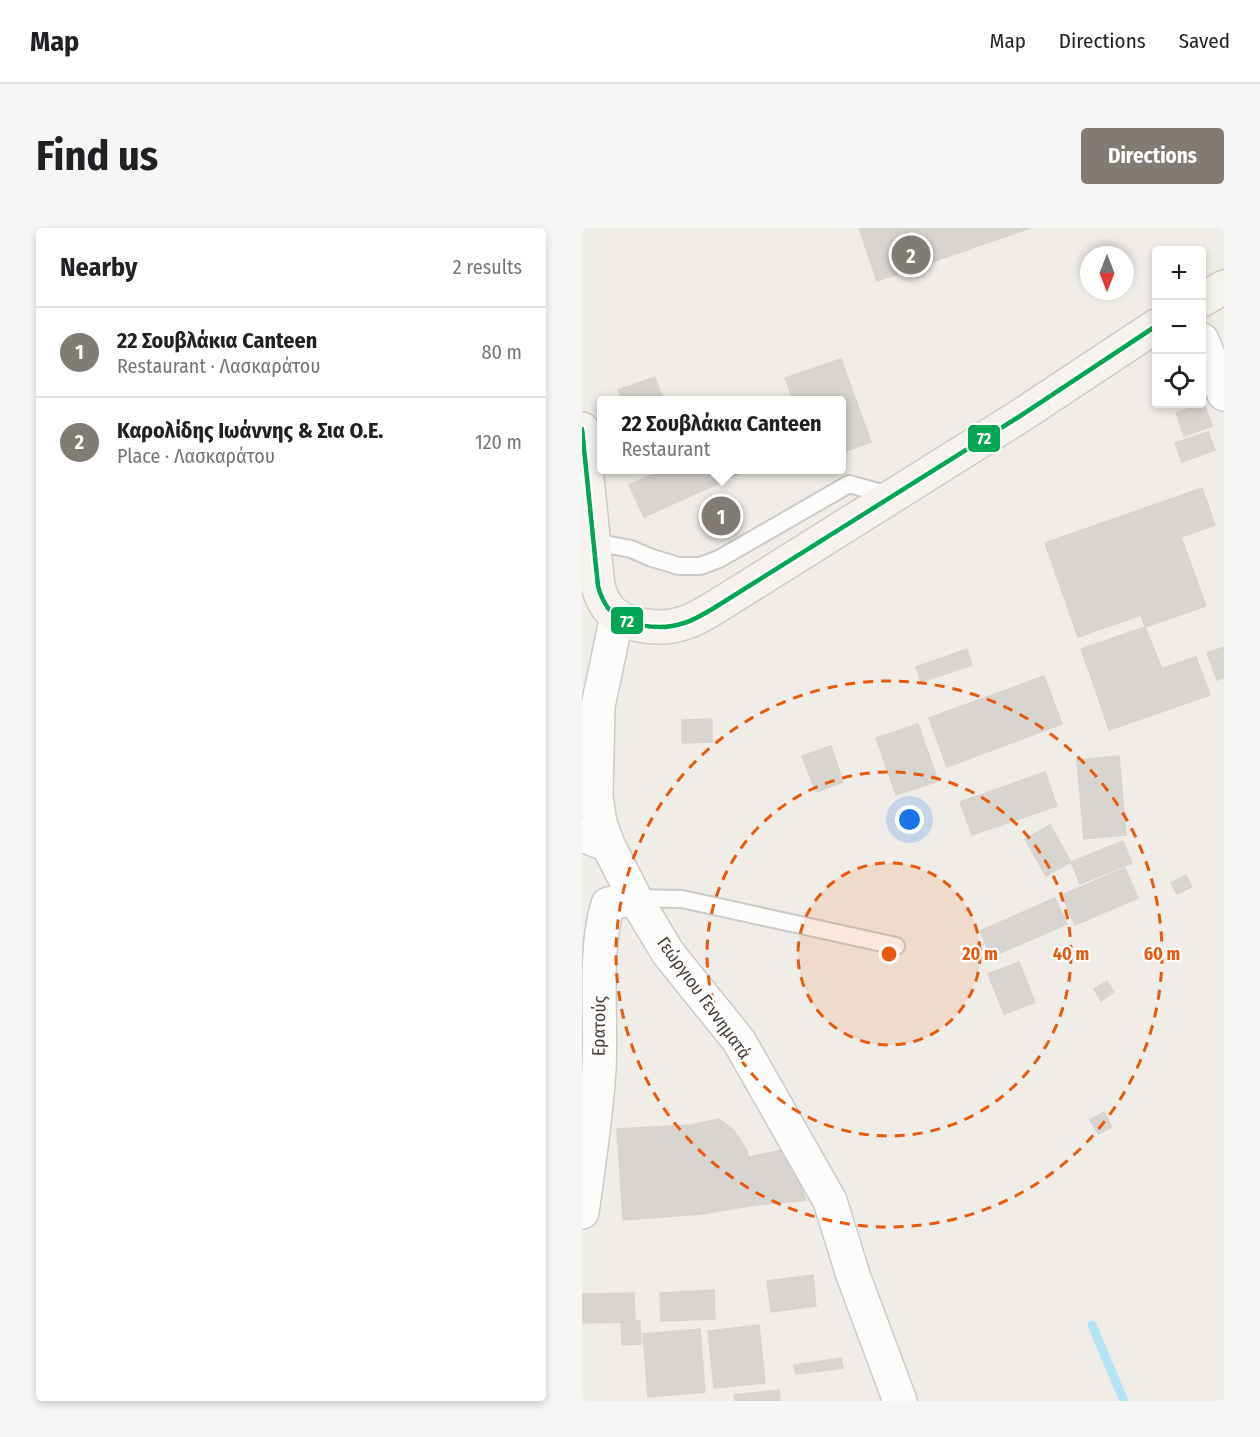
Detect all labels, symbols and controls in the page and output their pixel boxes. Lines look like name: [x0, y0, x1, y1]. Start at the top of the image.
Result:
text: Map: [30, 25, 79, 58]
text: Map: [989, 28, 1026, 54]
text: Directions: [1059, 28, 1146, 54]
text: Saved: [1179, 28, 1230, 54]
button: Directions: [1081, 128, 1224, 184]
text: Find us: [36, 131, 158, 181]
pin: 2: [892, 232, 930, 278]
north arrow: [1080, 246, 1134, 300]
map controls: [1152, 246, 1206, 408]
button: +: [1152, 246, 1206, 300]
text: Nearby: [60, 252, 137, 283]
text: 2 results: [453, 255, 522, 279]
button: −: [1152, 300, 1206, 354]
text: 22 Σουβλάκια Canteen: [117, 327, 317, 354]
text: 1: [75, 340, 84, 364]
text: 80 m: [482, 340, 522, 364]
text: Restaurant · Λασκαράτου: [117, 354, 321, 378]
button: locate: [1152, 354, 1206, 408]
popup: [597, 396, 846, 474]
text: 22 Σουβλάκια Canteen: [621, 410, 822, 437]
text: Καρολίδης Ιωάννης & Σια Ο.Ε.: [117, 417, 383, 444]
line badge: 72: [967, 424, 1001, 453]
text: 72: [977, 429, 992, 448]
text: 2: [75, 430, 84, 454]
text: 120 m: [475, 430, 522, 454]
text: Restaurant: [621, 437, 710, 461]
text: Place · Λασκαράτου: [117, 444, 275, 468]
pin: 1: [702, 494, 740, 538]
line badge: 72: [610, 606, 644, 635]
text: 72: [620, 612, 635, 631]
your location: [895, 805, 924, 834]
street label: Γεώργιου Γεννηματά: [652, 933, 756, 1063]
text: 20 m: [961, 943, 998, 965]
text: 40 m: [1053, 943, 1089, 965]
text: 60 m: [1144, 943, 1180, 965]
centre of rings: [879, 944, 899, 964]
street label: Ερατούς: [587, 995, 611, 1056]

